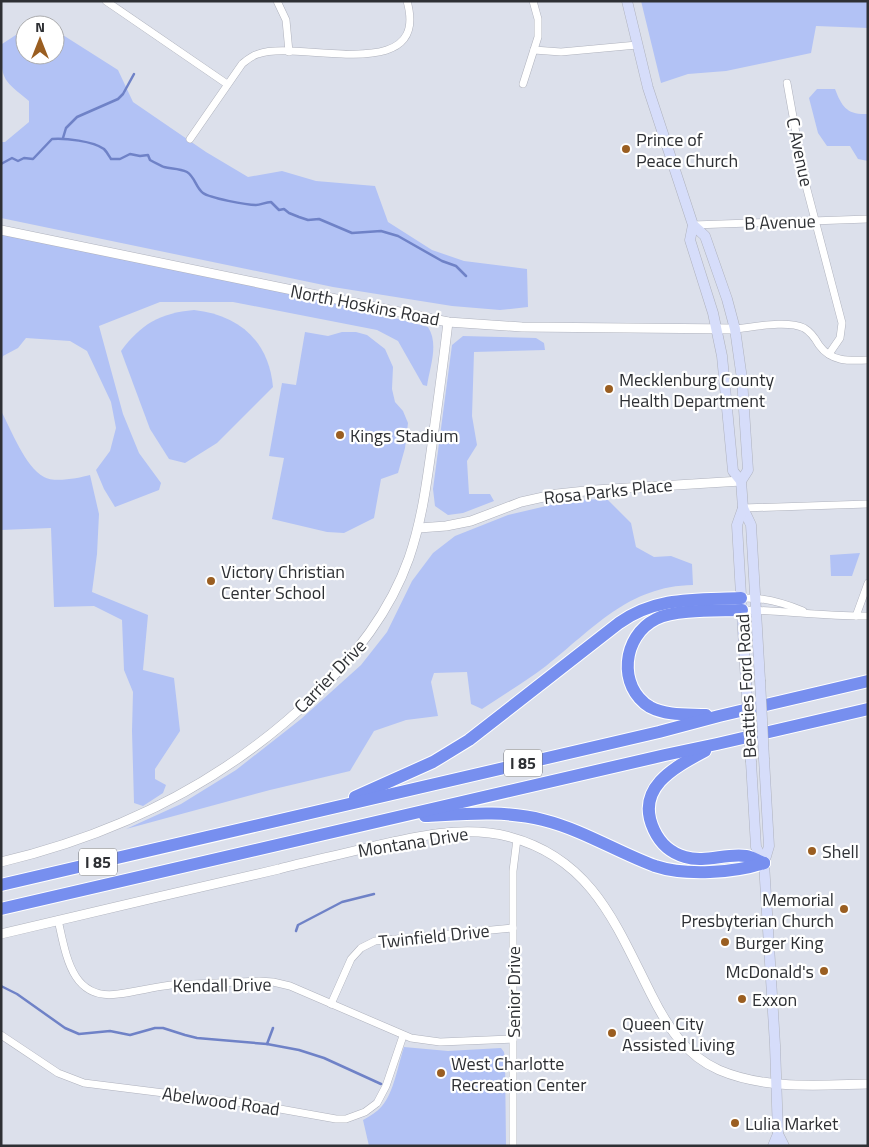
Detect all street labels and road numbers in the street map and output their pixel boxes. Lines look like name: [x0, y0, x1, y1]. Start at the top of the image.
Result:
street label: C Avenue: [780, 115, 820, 189]
street label: B Avenue: [744, 207, 816, 237]
street label: North Hoskins Road: [288, 277, 442, 333]
street label: Rosa Parks Place: [542, 471, 674, 511]
street label: Beatties Ford Road: [729, 613, 763, 759]
street label: Carrier Drive: [288, 633, 372, 719]
road number: I 85: [504, 750, 542, 776]
street label: Montana Drive: [356, 820, 470, 864]
road number: I 85: [79, 849, 117, 876]
street label: Twinfield Drive: [377, 917, 491, 955]
street label: Senior Drive: [500, 946, 527, 1038]
street label: Kendall Drive: [172, 971, 272, 999]
street label: Abelwood Road: [160, 1079, 282, 1123]

